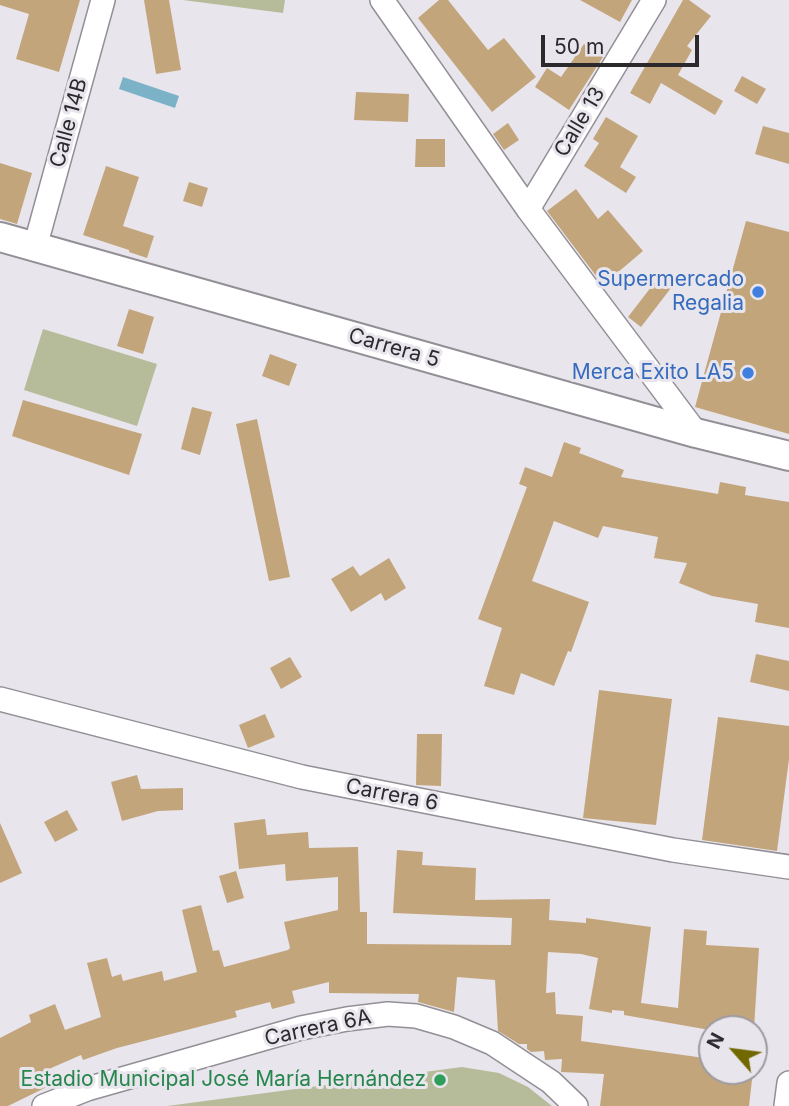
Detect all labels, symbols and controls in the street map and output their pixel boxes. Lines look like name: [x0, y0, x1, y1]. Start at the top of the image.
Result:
scale bar: [544, 21, 702, 65]
text: 50 m: [554, 34, 604, 59]
street label: Calle 14B: [45, 76, 93, 170]
street label: Calle 13: [549, 83, 611, 161]
place label: Supermercado Regalia: [597, 267, 744, 317]
marker: Supermercado Regalia: [750, 284, 766, 300]
street label: Carrera 5: [346, 323, 442, 373]
place label: Merca Exito LA5: [572, 360, 734, 386]
marker: Merca Exito LA5: [740, 365, 756, 381]
street label: Carrera 6: [344, 774, 440, 816]
street label: Carrera 6A: [262, 1004, 374, 1052]
north arrow: [698, 1015, 768, 1085]
text: N: [702, 1029, 729, 1053]
place label: Estadio Municipal José María Hernández: [21, 1067, 426, 1093]
marker: Estadio Municipal José María Hernández: [432, 1072, 448, 1088]

